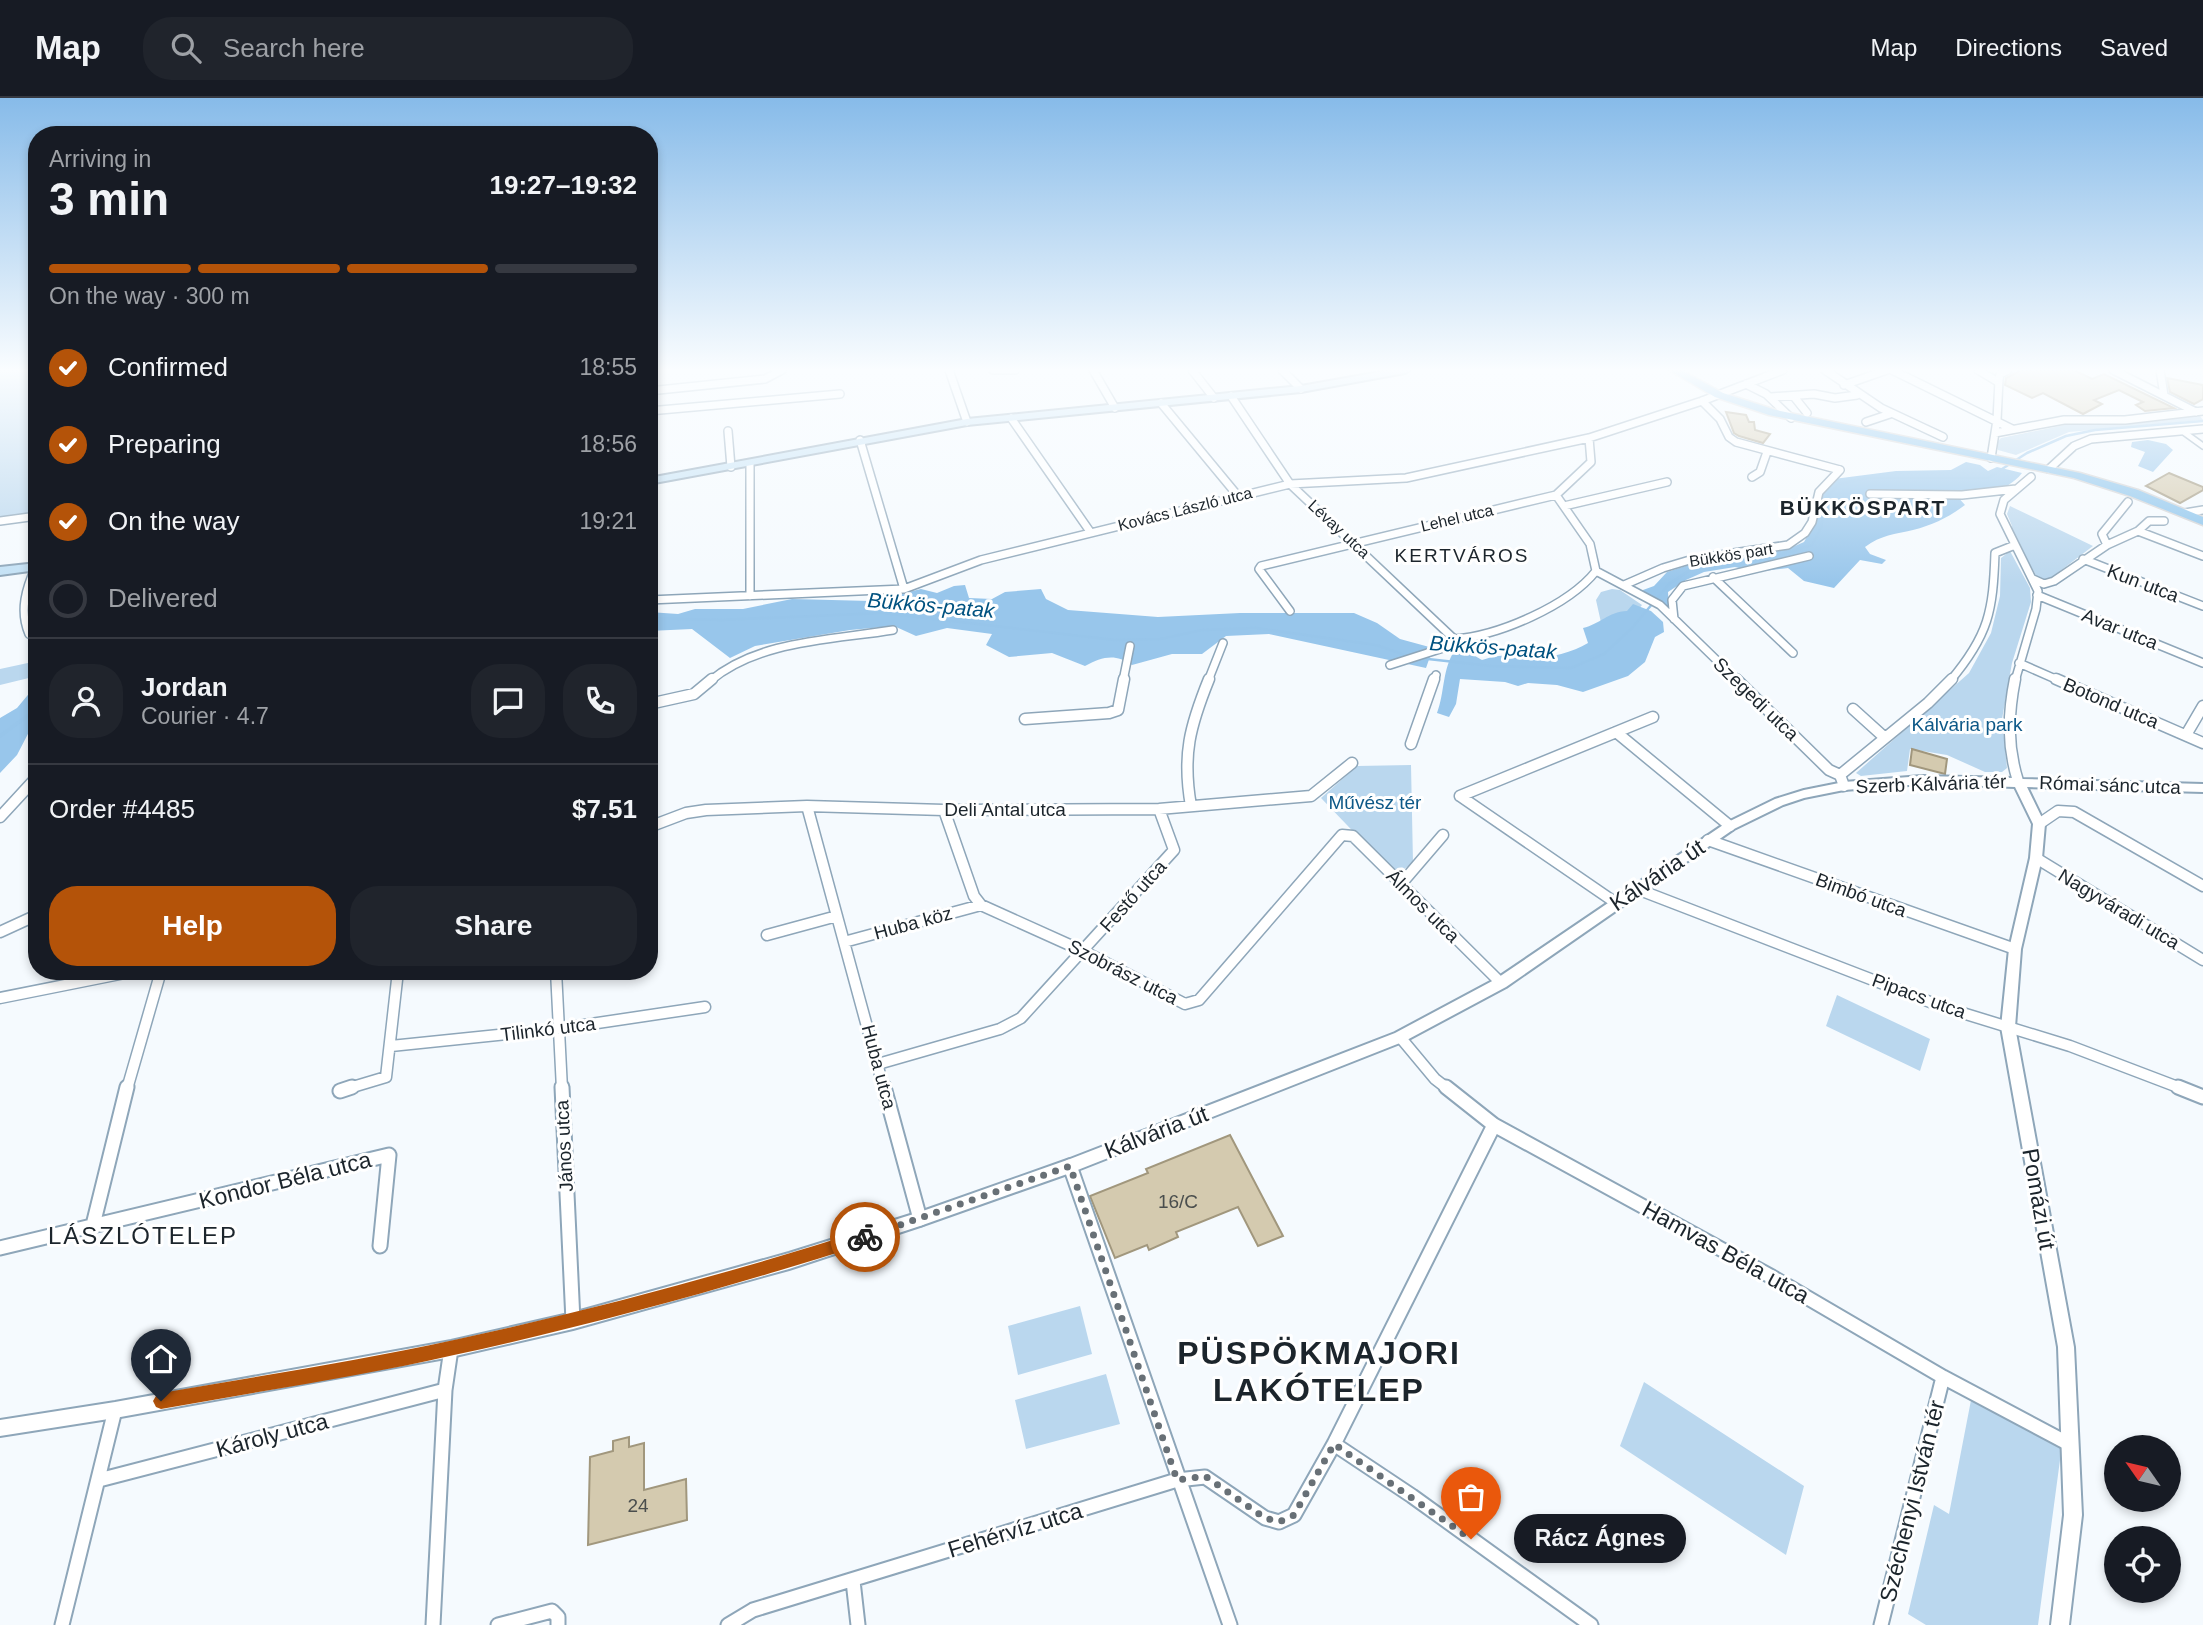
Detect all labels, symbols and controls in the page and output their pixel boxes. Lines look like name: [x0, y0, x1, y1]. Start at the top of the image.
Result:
search box: [143, 17, 633, 80]
text: Map: [35, 29, 101, 66]
icon: search: [167, 29, 205, 67]
text: Search here: [223, 33, 365, 63]
text: Map: [1871, 34, 1917, 61]
text: Directions: [1955, 34, 2062, 61]
text: Saved: [2100, 34, 2168, 61]
text: Arriving in: [49, 146, 151, 172]
text: 19:27–19:32: [490, 170, 637, 200]
text: 3 min: [49, 173, 169, 225]
text: On the way · 300 m: [49, 283, 250, 309]
icon: check: [49, 349, 87, 387]
text: Confirmed: [108, 352, 228, 382]
text: 18:55: [579, 354, 637, 380]
icon: check: [49, 426, 87, 464]
text: Preparing: [108, 429, 221, 459]
text: 18:56: [579, 431, 637, 457]
street label: Kovács László utca: [1116, 484, 1254, 534]
street label: Lévay utca: [1305, 496, 1373, 562]
district label: BÜKKÖSPART: [1780, 496, 1946, 519]
street label: Lehel utca: [1419, 501, 1495, 535]
icon: check: [49, 503, 87, 541]
text: On the way: [108, 506, 240, 536]
text: 19:21: [579, 508, 637, 534]
street label: Bükkös part: [1688, 540, 1775, 570]
district label: KERTVÁROS: [1395, 545, 1529, 566]
street label: Kun utca: [2104, 560, 2182, 606]
text: Delivered: [108, 583, 218, 613]
water label: Bükkös-patak: [867, 588, 997, 622]
street label: Avar utca: [2079, 604, 2161, 654]
water label: Bükkös-patak: [1429, 631, 1559, 663]
street label: Szegedi utca: [1709, 653, 1803, 745]
button: person: [49, 664, 123, 738]
button: chat: [471, 664, 545, 738]
button: phone: [563, 664, 637, 738]
text: Jordan: [141, 672, 228, 702]
street label: Botond utca: [2060, 674, 2162, 733]
text: Courier · 4.7: [141, 703, 269, 729]
park label: Kálvária park: [1912, 714, 2023, 735]
street label: Szerb Kálvária tér: [1855, 771, 2007, 797]
street label: Római sánc utca: [2039, 772, 2182, 798]
park label: Művész tér: [1329, 792, 1422, 813]
text: Order #4485: [49, 794, 195, 824]
text: $7.51: [572, 794, 637, 824]
street label: Deli Antal utca: [944, 799, 1066, 820]
street label: Kálvária út: [1605, 834, 1710, 916]
street label: Festő utca: [1096, 856, 1171, 936]
street label: Álmos utca: [1382, 865, 1464, 947]
street label: Nagyváradi utca: [2055, 865, 2184, 954]
street label: Bimbó utca: [1813, 869, 1910, 921]
button: Help: [49, 886, 336, 966]
button: Share: [350, 886, 637, 966]
street label: Huba köz: [872, 902, 954, 944]
street label: Szobrász utca: [1065, 935, 1182, 1009]
street label: Pipacs utca: [1869, 969, 1969, 1023]
street label: Tilinkó utca: [499, 1013, 597, 1045]
street label: Huba utca: [858, 1022, 900, 1112]
street label: János utca: [551, 1099, 577, 1192]
street label: Kálvária út: [1101, 1100, 1212, 1164]
street label: Kondor Béla utca: [196, 1146, 374, 1214]
street label: Pomázi út: [2017, 1146, 2061, 1252]
house number: 16/C: [1158, 1191, 1198, 1212]
street label: Hamvas Béla utca: [1638, 1195, 1814, 1309]
courier: [830, 1202, 900, 1272]
icon: bike: [846, 1218, 884, 1256]
district label: LÁSZLÓTELEP: [48, 1222, 238, 1249]
pin: [131, 1329, 191, 1401]
district label: PÜSPÖKMAJORI LAKÓTELEP: [1177, 1335, 1461, 1408]
icon: home: [142, 1340, 180, 1378]
street label: Széchenyi István tér: [1874, 1397, 1950, 1605]
street label: Károly utca: [213, 1408, 331, 1462]
north arrow: [2104, 1435, 2180, 1512]
map controls: [2104, 1435, 2181, 1603]
pin: [1441, 1467, 1501, 1539]
icon: bag: [1452, 1478, 1490, 1516]
house number: 24: [627, 1495, 649, 1516]
street label: Fehérvíz utca: [945, 1497, 1086, 1563]
callout: Rácz Ágnes: [1513, 1514, 1684, 1564]
text: Rácz Ágnes: [1535, 1525, 1665, 1551]
button: locate: [2104, 1526, 2181, 1603]

